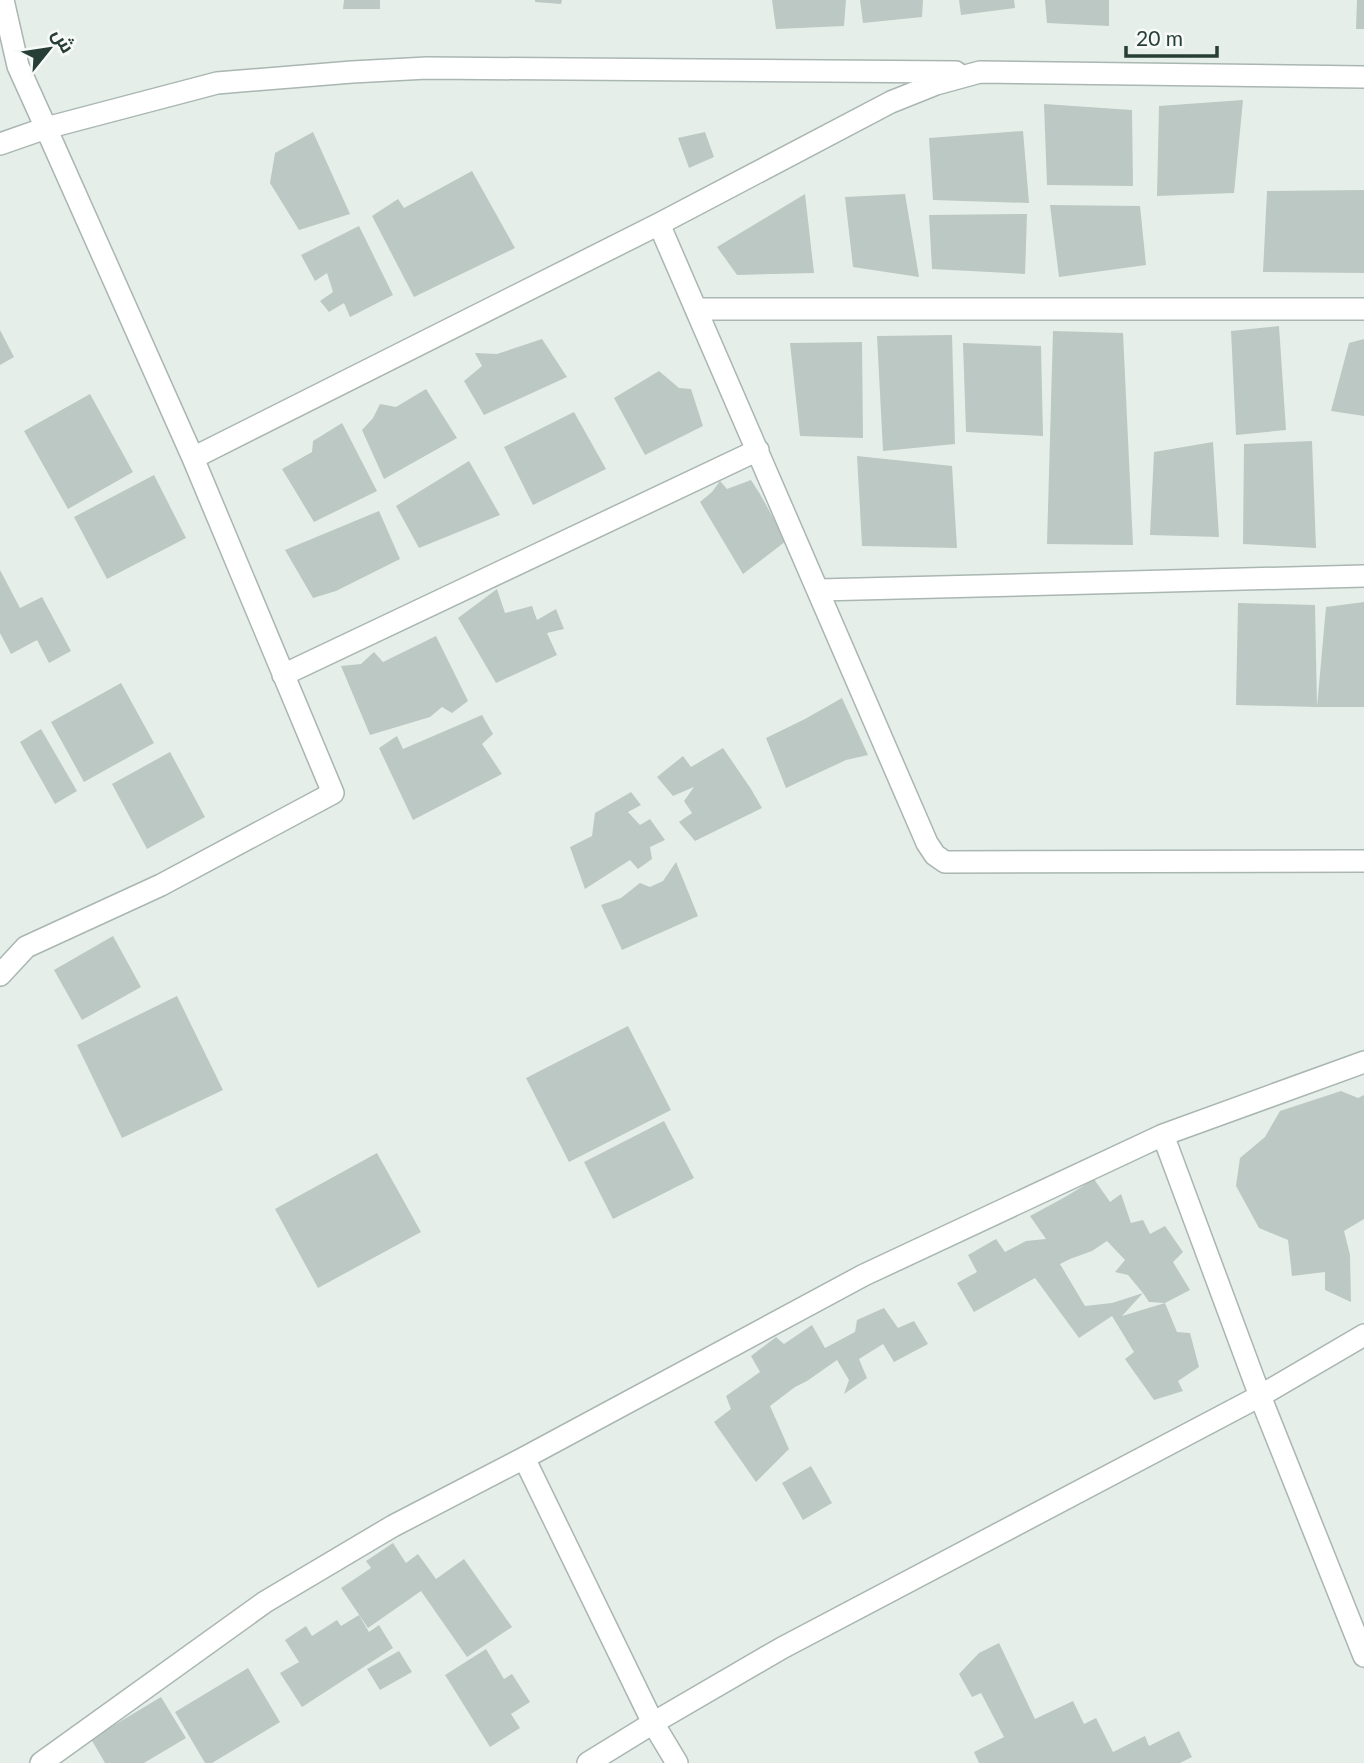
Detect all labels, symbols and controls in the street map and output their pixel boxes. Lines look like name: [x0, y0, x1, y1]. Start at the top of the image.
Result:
north arrow: [14, 14, 84, 84]
scale bar: [1126, 14, 1217, 58]
text: ش: [47, 24, 80, 57]
text: 20 m: [1136, 25, 1183, 50]

